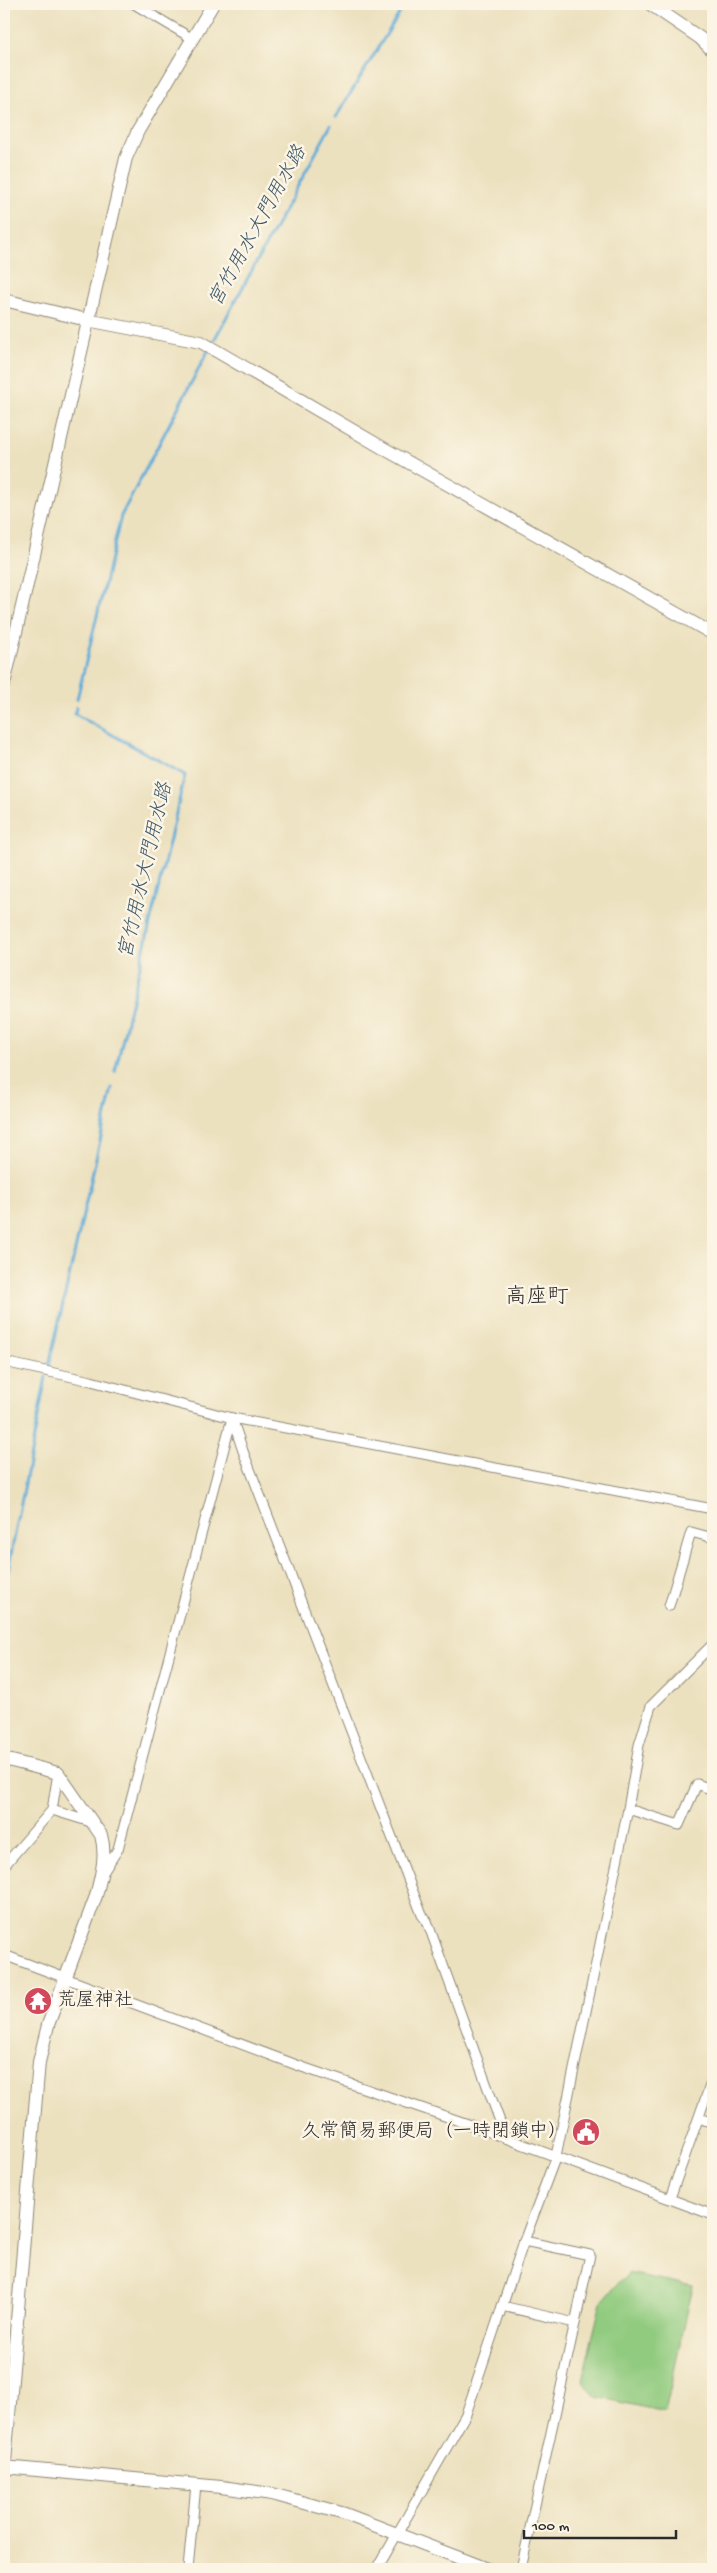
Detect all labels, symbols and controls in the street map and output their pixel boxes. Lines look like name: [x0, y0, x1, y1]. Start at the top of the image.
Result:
water label: 宮竹用水大門用水路: [204, 141, 313, 311]
water label: 宮竹用水大門用水路: [114, 779, 179, 961]
district label: 高座町: [506, 1284, 569, 1311]
temple icon: 荒屋神社: [23, 1986, 53, 2016]
place label: 荒屋神社: [57, 1989, 133, 2013]
public building icon: 久常簡易郵便局（一時閉鎖中）: [571, 2117, 601, 2147]
place label: 久常簡易郵便局（一時閉鎖中）: [301, 2120, 567, 2144]
scale bar: [524, 2508, 677, 2540]
text: 100 m: [531, 2518, 570, 2536]

